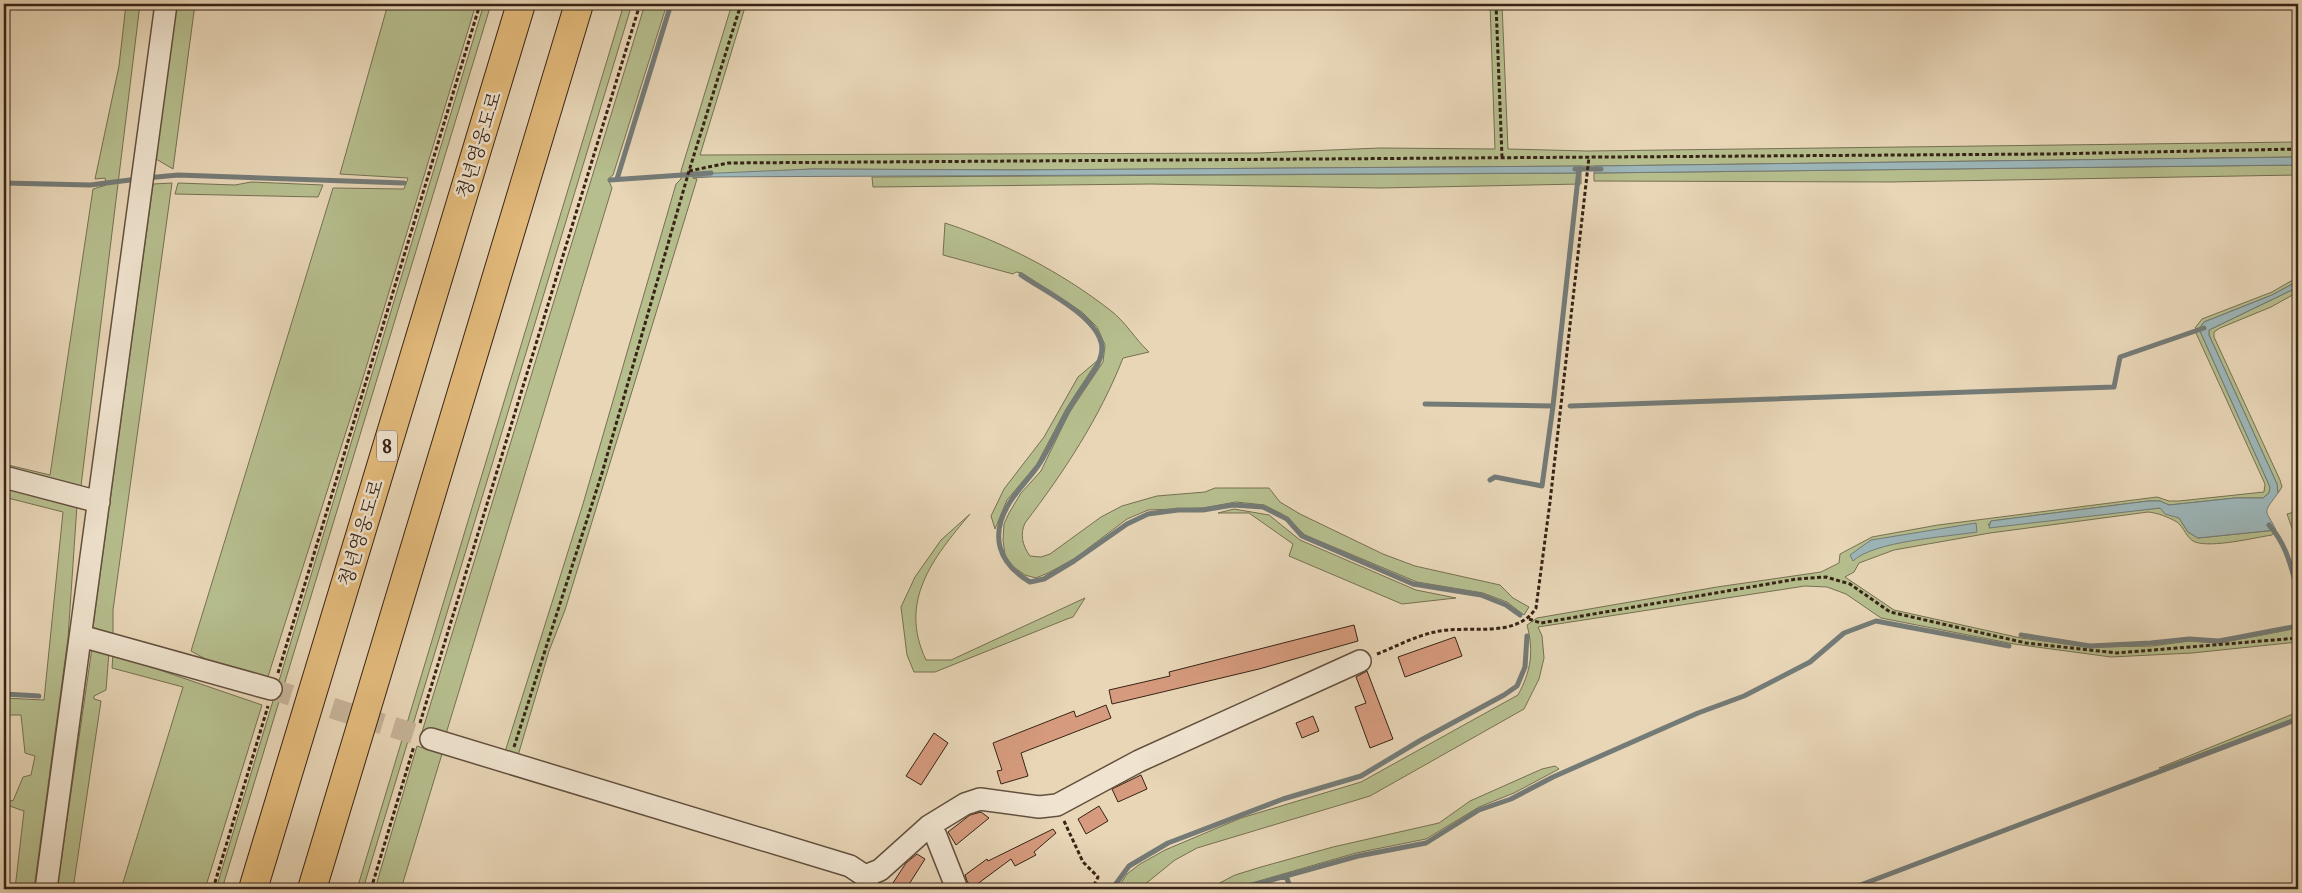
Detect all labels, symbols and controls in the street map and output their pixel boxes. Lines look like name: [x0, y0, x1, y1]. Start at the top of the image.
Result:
street label: 청년영웅도로: [452, 89, 506, 201]
road number: 8: [377, 431, 397, 462]
street label: 청년영웅도로: [334, 477, 388, 589]

